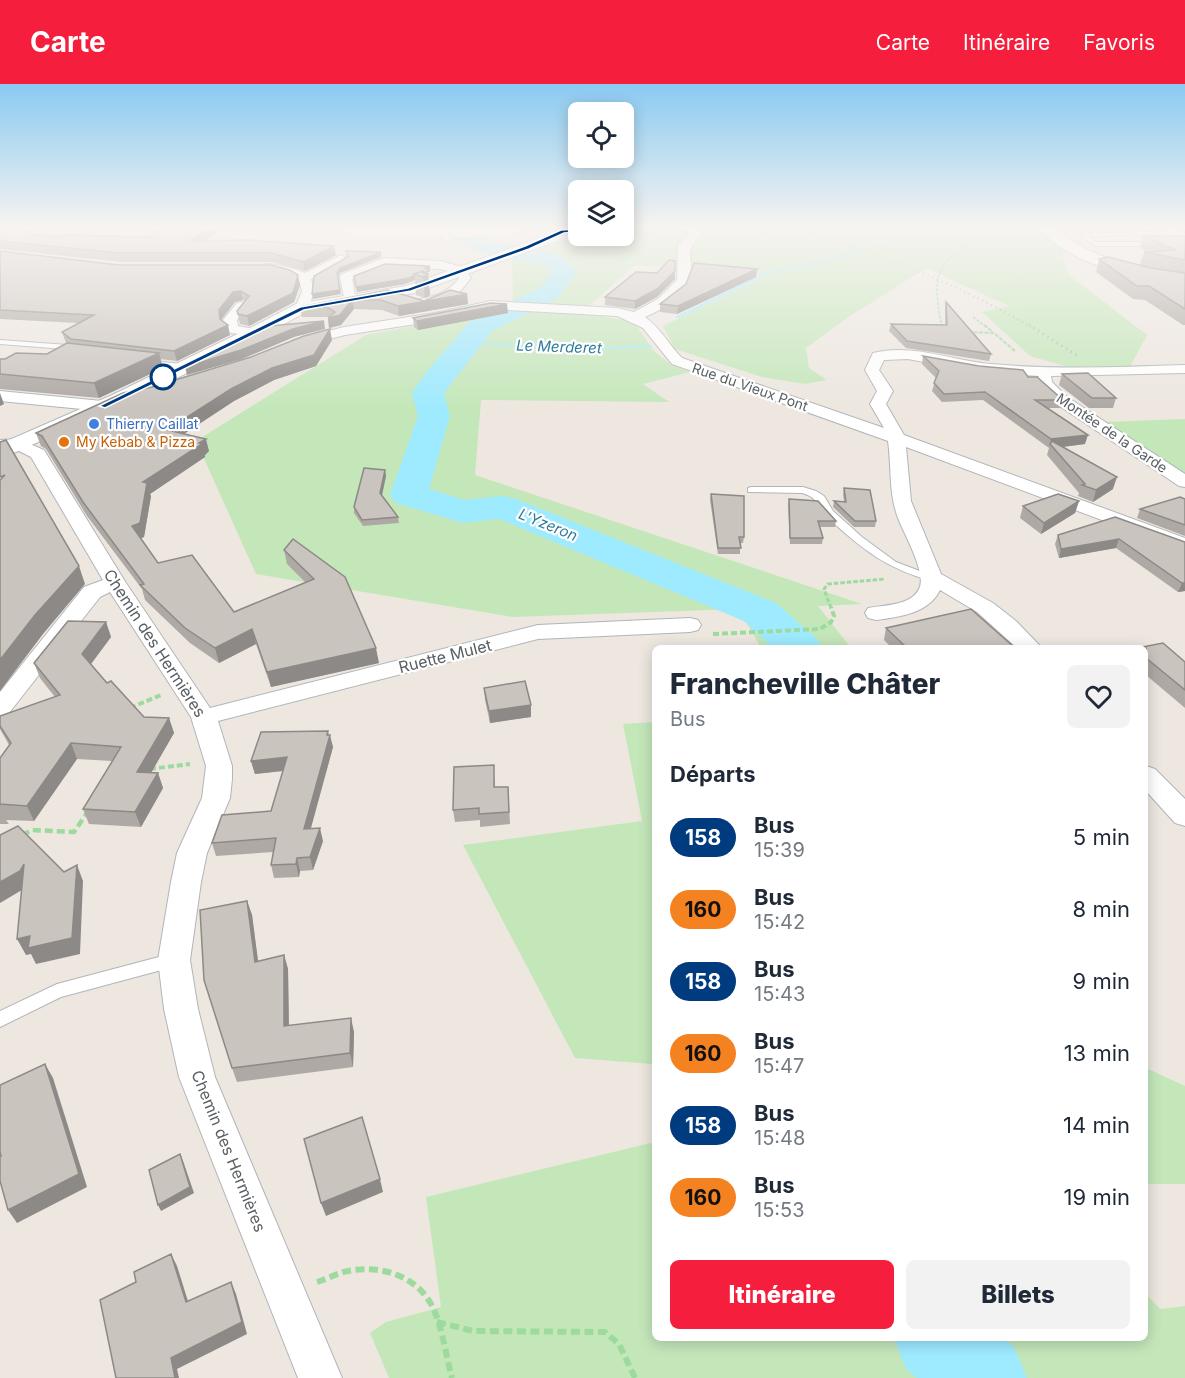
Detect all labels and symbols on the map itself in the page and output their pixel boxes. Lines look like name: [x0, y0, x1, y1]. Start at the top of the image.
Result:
water label: Le Merderet: [516, 336, 603, 358]
street label: Rue du Vieux Pont: [690, 359, 811, 414]
unlabelled marker: [150, 364, 176, 390]
street label: Montée de la Garde: [1054, 389, 1171, 476]
place label: Thierry Caillat: [106, 415, 199, 432]
marker: Thierry Caillat: [87, 417, 101, 431]
place label: My Kebab & Pizza: [76, 433, 195, 450]
marker: My Kebab & Pizza: [57, 435, 71, 449]
water label: L'Yzeron: [516, 504, 581, 545]
street label: Chemin des Hermières: [100, 565, 210, 721]
street label: Ruette Mulet: [396, 635, 494, 677]
street label: Chemin des Hermières: [187, 1067, 271, 1235]

